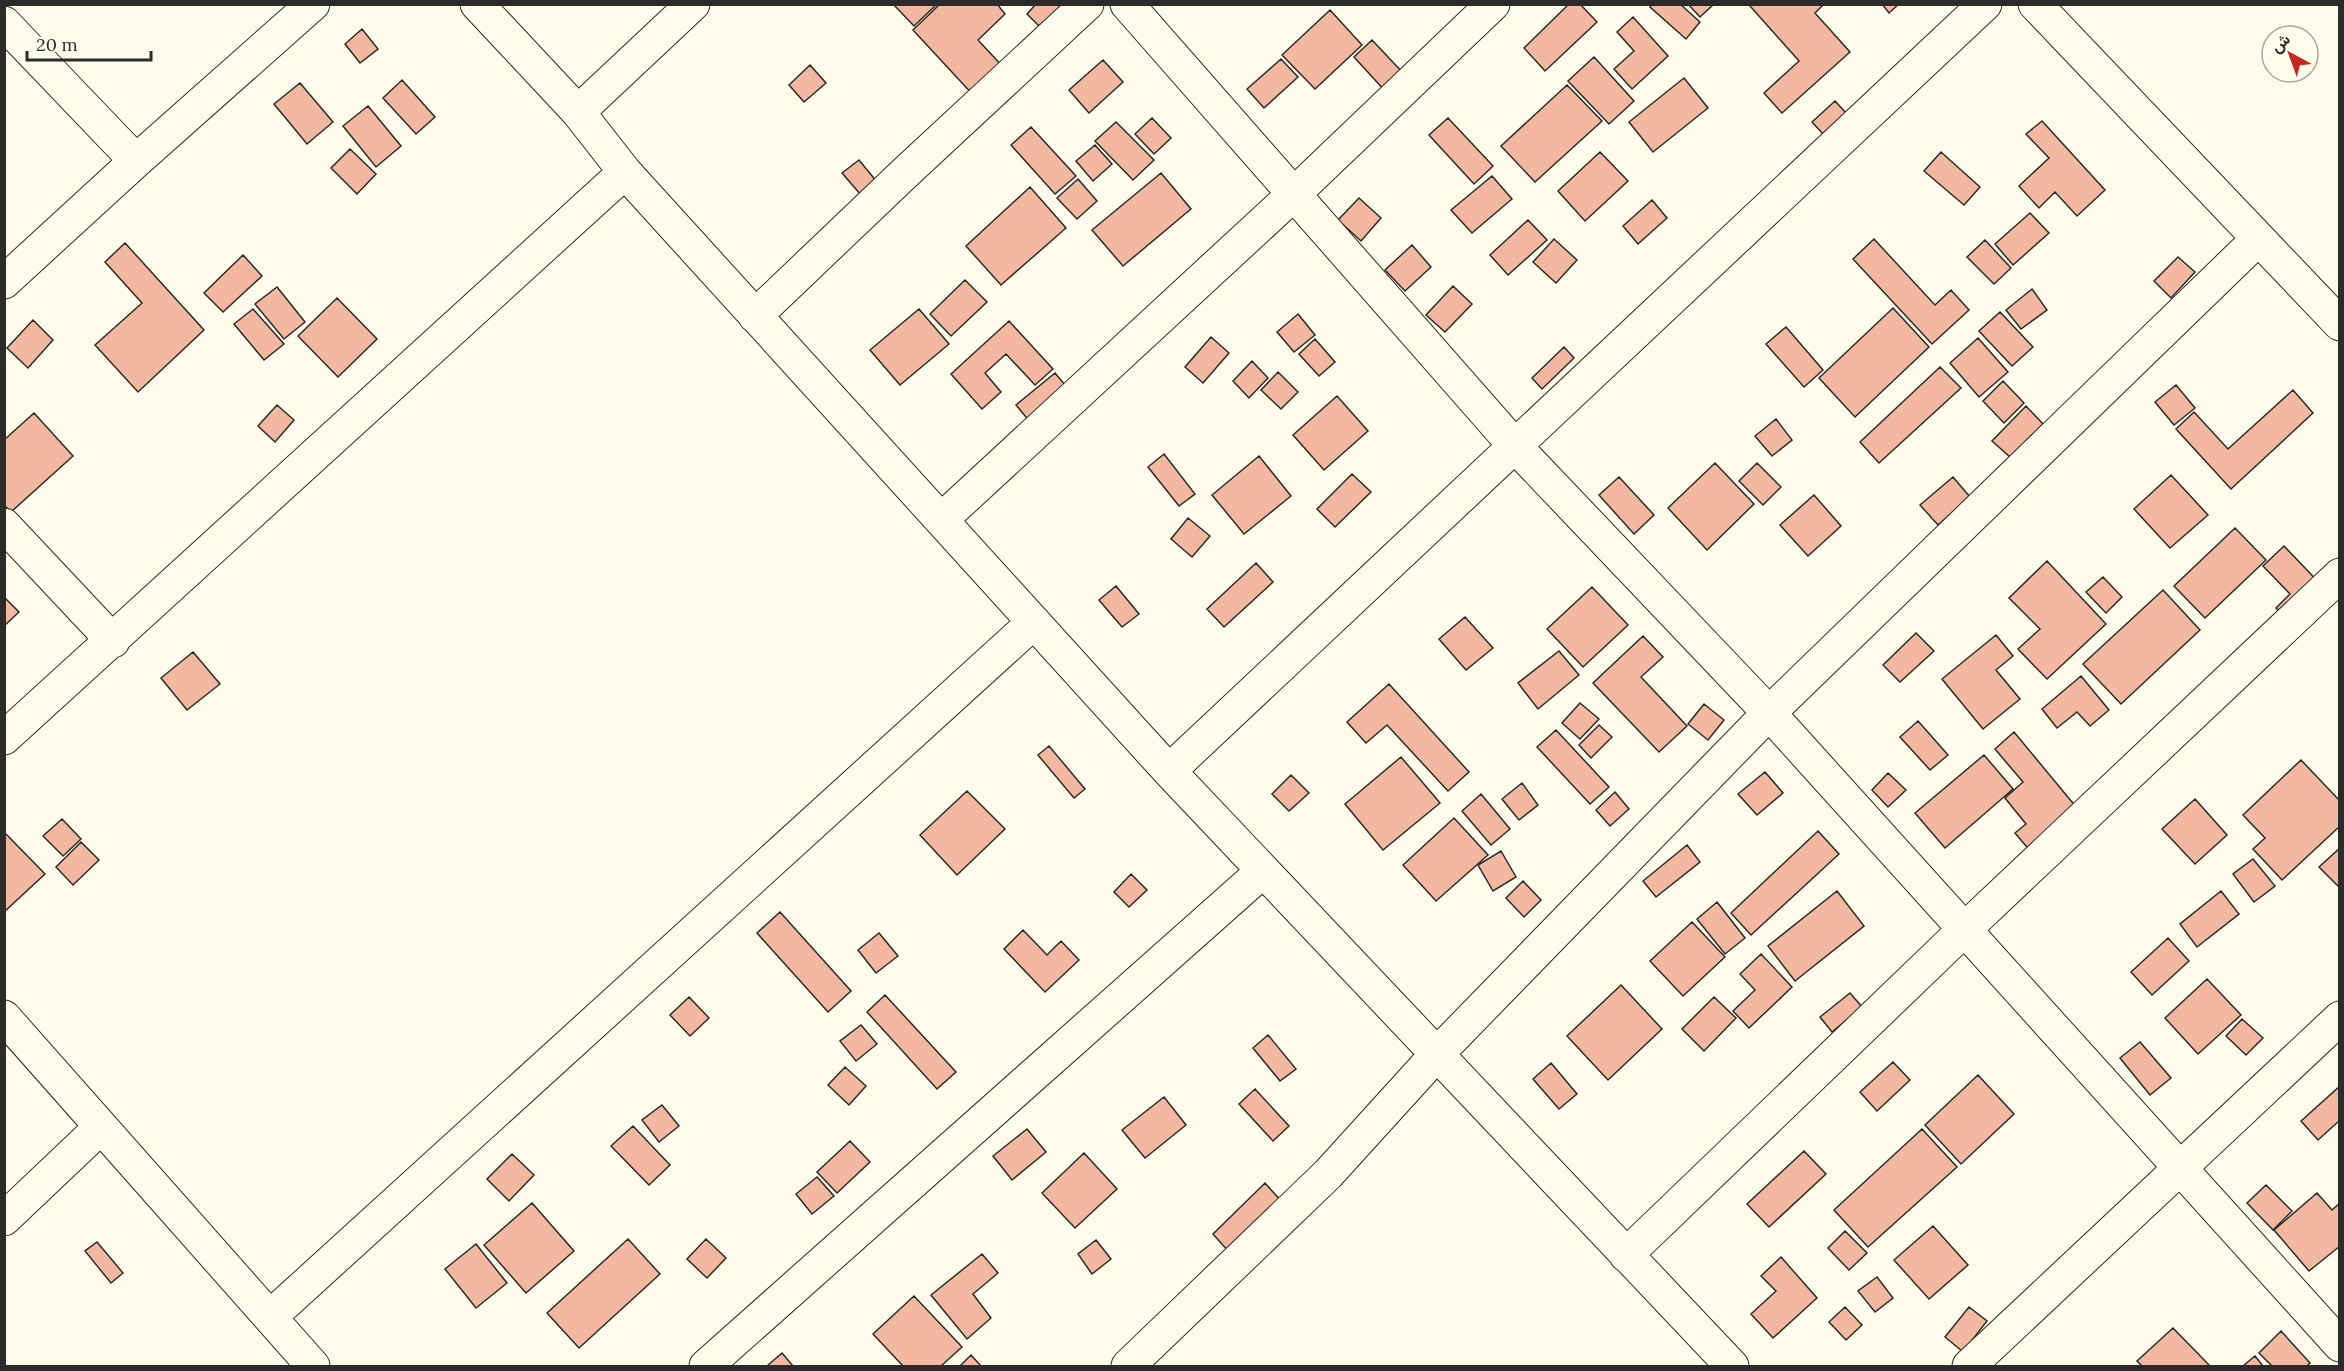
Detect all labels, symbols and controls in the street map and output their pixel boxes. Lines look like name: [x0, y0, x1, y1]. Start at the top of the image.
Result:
scale bar: [27, 24, 152, 62]
north arrow: [2260, 24, 2320, 84]
text: ش: [2266, 29, 2294, 57]
text: 20 m: [36, 33, 78, 56]

